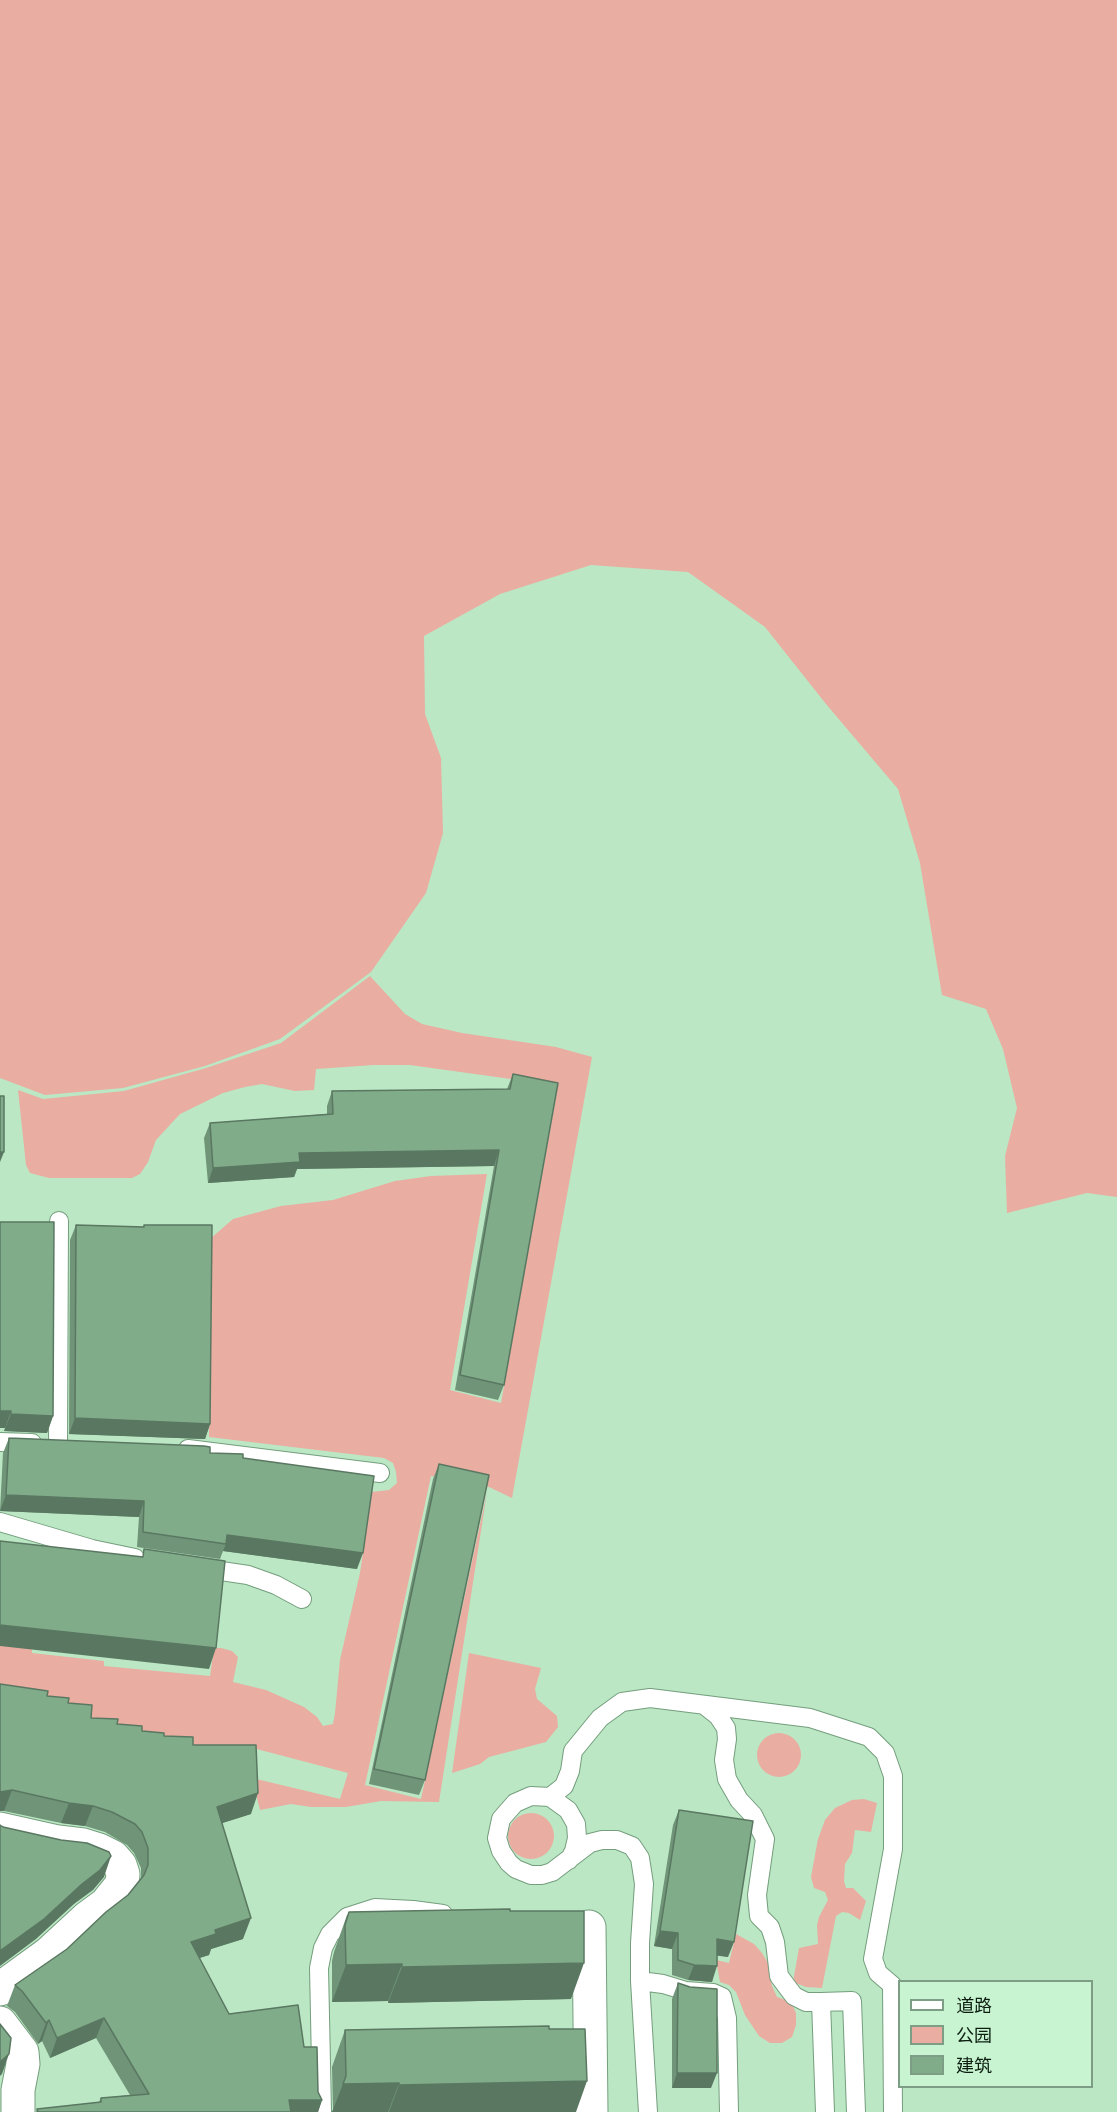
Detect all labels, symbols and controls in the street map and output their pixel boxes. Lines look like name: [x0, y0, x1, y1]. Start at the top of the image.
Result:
legend: [898, 1980, 1093, 2088]
text: 道路: [956, 1993, 992, 2018]
text: 公园: [956, 2023, 992, 2048]
text: 建筑: [956, 2053, 992, 2078]

